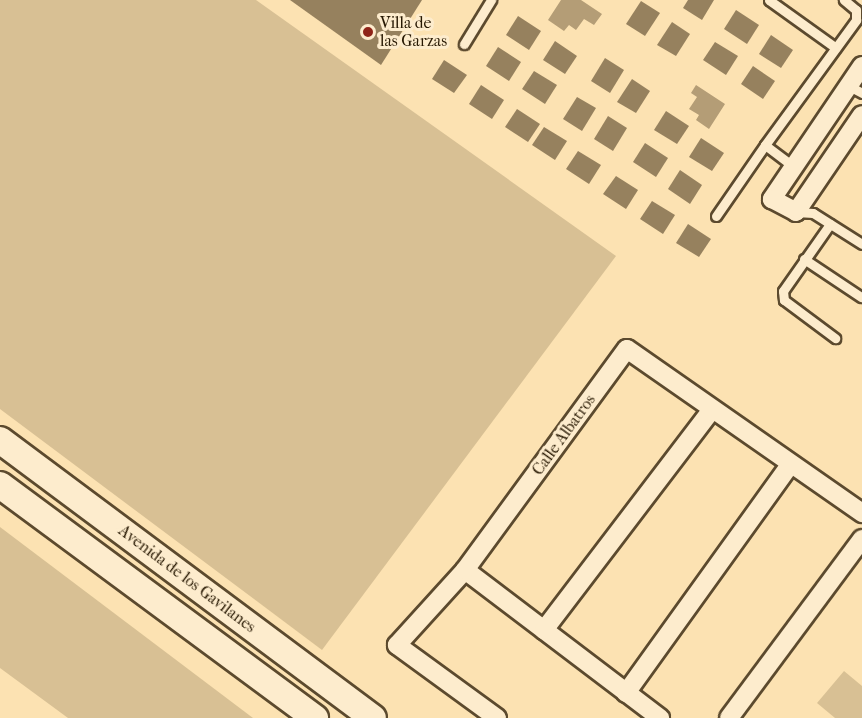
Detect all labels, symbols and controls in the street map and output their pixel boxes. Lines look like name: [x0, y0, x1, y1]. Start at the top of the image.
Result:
place label: Villa de las Garzas: [380, 13, 447, 51]
marker: Villa de las Garzas: [361, 25, 375, 39]
street label: Calle Albatros: [528, 391, 600, 479]
street label: Avenida de los Gavilanes: [115, 521, 259, 637]

